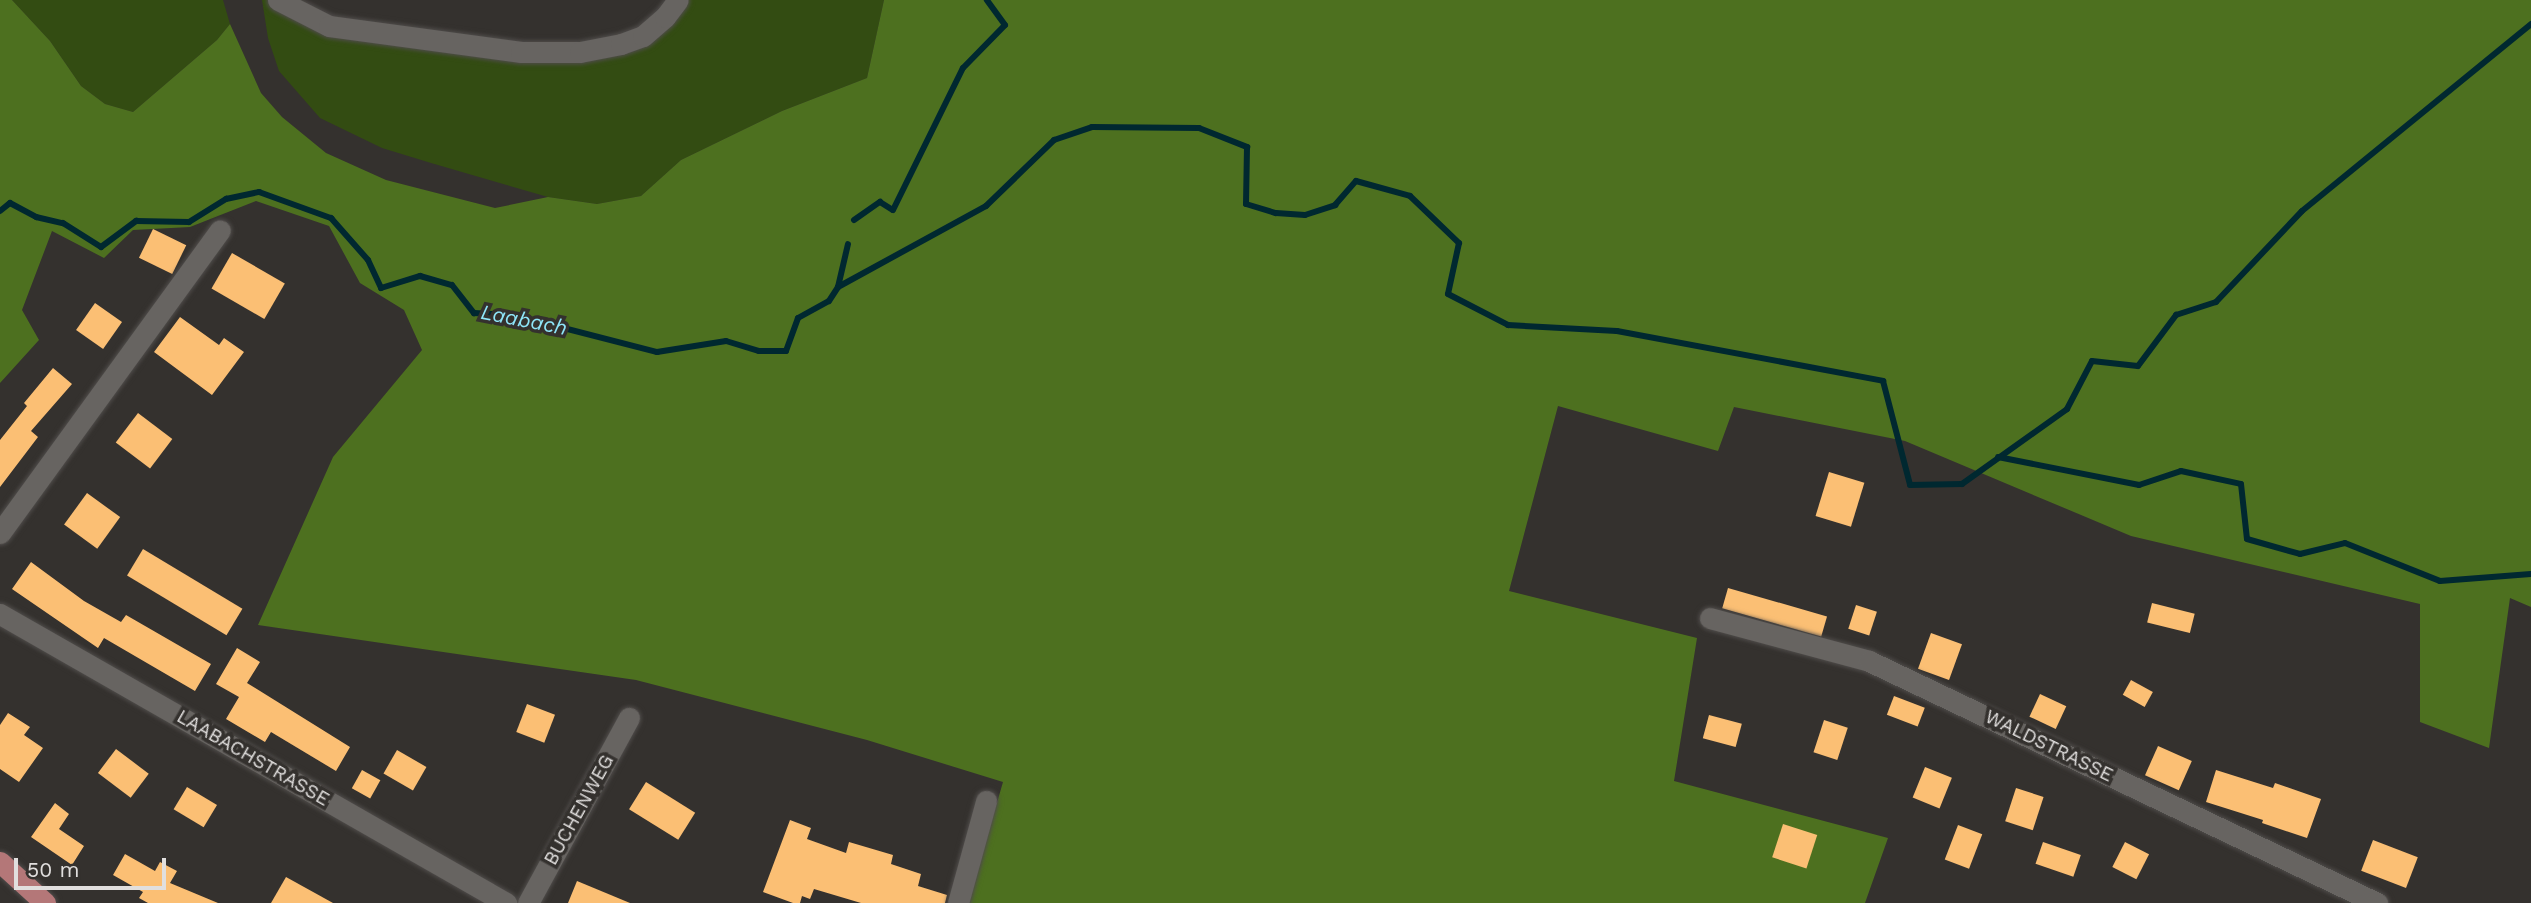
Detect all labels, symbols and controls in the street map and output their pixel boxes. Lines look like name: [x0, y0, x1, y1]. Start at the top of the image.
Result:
water label: Laabach: [479, 299, 569, 341]
street label: LAABACHSTRASSE: [173, 705, 333, 811]
street label: WALDSTRASSE: [1981, 705, 2117, 787]
street label: BUCHENWEG: [539, 751, 619, 869]
scale bar: [18, 844, 170, 888]
text: 50 m: [27, 857, 79, 882]

